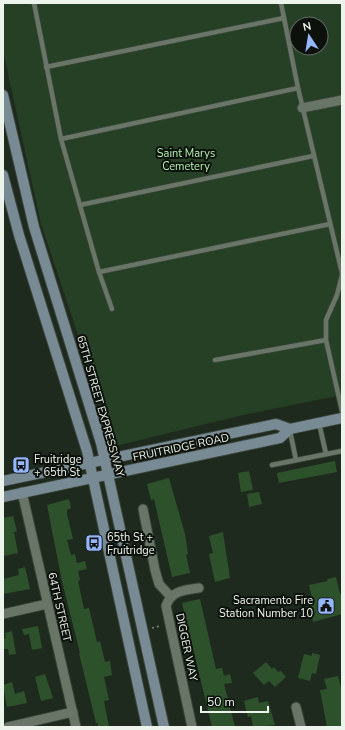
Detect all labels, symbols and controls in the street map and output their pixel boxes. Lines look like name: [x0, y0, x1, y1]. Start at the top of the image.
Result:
north arrow: [289, 16, 329, 56]
text: N: [301, 19, 313, 35]
park label: Saint Marys Cemetery: [157, 146, 215, 174]
street label: 65TH STREET EXPRESSWAY: [73, 334, 128, 479]
street label: FRUITRIDGE ROAD: [132, 430, 231, 465]
place label: Fruitridge + 65th St: [34, 452, 82, 480]
bus stop icon: Fruitridge + 65th St: [11, 455, 31, 475]
place label: 65th St + Fruitridge: [107, 530, 155, 558]
bus stop icon: 65th St + Fruitridge: [84, 533, 104, 553]
street label: 64TH STREET: [44, 571, 75, 644]
place label: Sacramento Fire Station Number 10: [219, 593, 313, 621]
public building icon: Sacramento Fire Station Number 10: [316, 596, 336, 616]
street label: DIGGER WAY: [172, 612, 201, 683]
scale bar: [201, 688, 268, 714]
text: 50 m: [207, 694, 235, 710]

